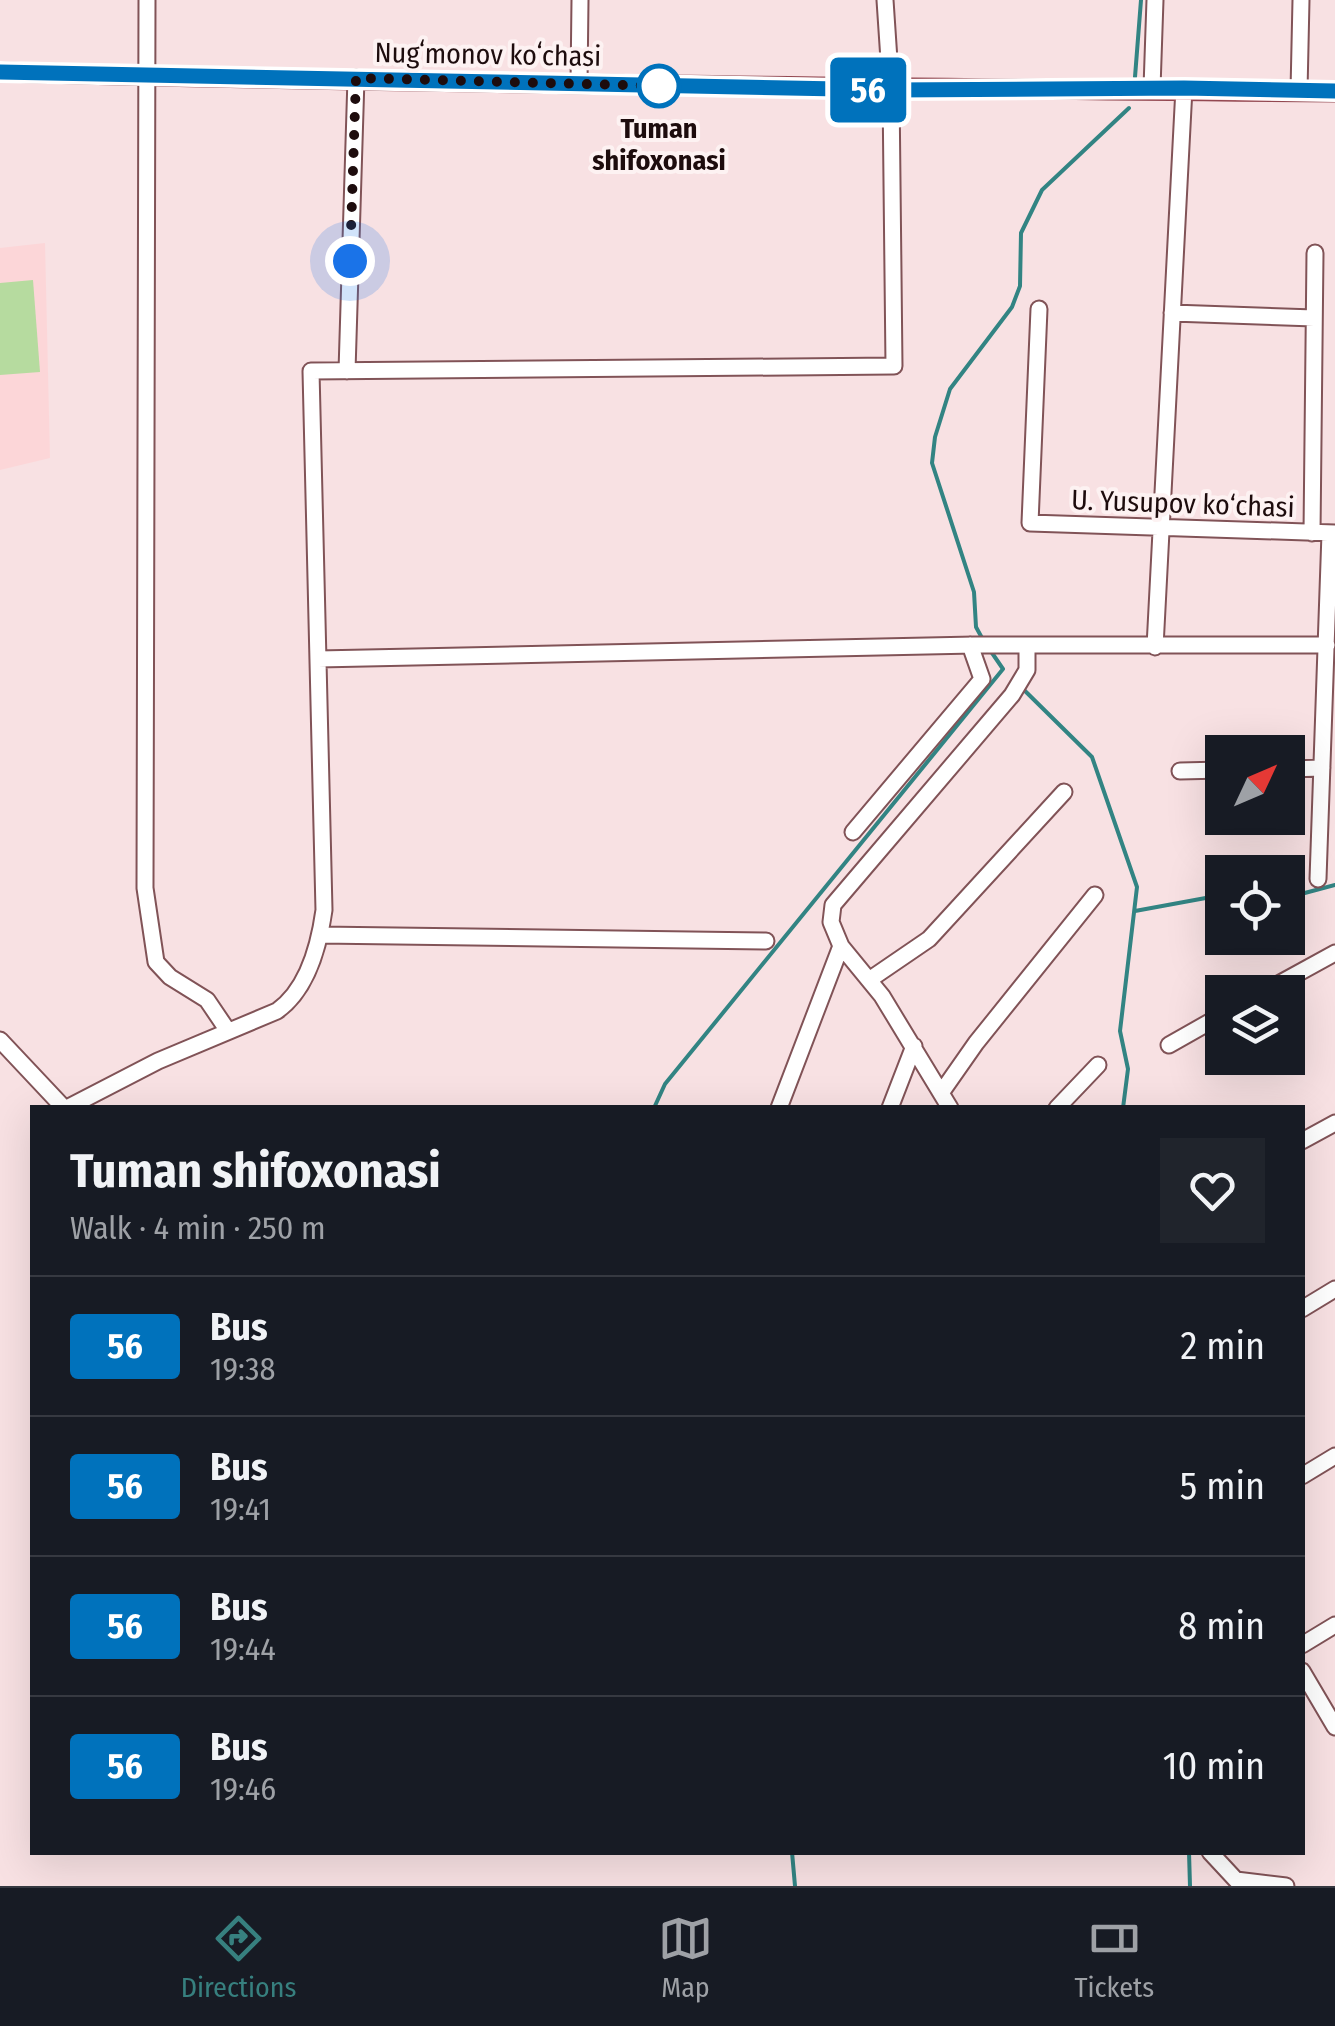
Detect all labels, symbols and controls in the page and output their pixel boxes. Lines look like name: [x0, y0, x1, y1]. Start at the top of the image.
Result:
street label: Nugʻmonov koʻchasi: [374, 36, 602, 73]
line badge: 56: [823, 58, 913, 122]
marker: Tuman shifoxonasi: [638, 65, 680, 107]
text: 56: [850, 69, 886, 111]
place label: Tuman shifoxonasi: [592, 112, 726, 177]
your location: [325, 236, 375, 286]
street label: U. Yusupov ko‘chasi: [1071, 483, 1295, 524]
north arrow: [1205, 735, 1305, 835]
map controls: [1205, 735, 1305, 1075]
button: locate: [1205, 855, 1305, 955]
button: layers: [1205, 975, 1305, 1075]
button: heart: [1160, 1138, 1265, 1243]
text: Tuman shifoxonasi: [70, 1142, 441, 1200]
text: Walk · 4 min · 250 m: [70, 1209, 326, 1247]
text: Bus: [210, 1304, 268, 1350]
text: 2 min: [1180, 1323, 1265, 1369]
text: 56: [107, 1325, 143, 1367]
text: 19:38: [210, 1350, 276, 1388]
text: Bus: [210, 1444, 268, 1490]
text: 5 min: [1180, 1463, 1265, 1509]
text: 56: [107, 1465, 143, 1507]
text: 19:41: [210, 1490, 271, 1528]
text: Bus: [210, 1584, 268, 1630]
text: 8 min: [1178, 1603, 1265, 1649]
text: 56: [107, 1605, 143, 1647]
text: 19:44: [210, 1630, 276, 1668]
text: Bus: [210, 1724, 268, 1770]
text: 10 min: [1163, 1743, 1265, 1789]
text: 56: [107, 1745, 143, 1787]
text: 19:46: [210, 1770, 276, 1808]
tab: Directions: [181, 1911, 297, 2004]
tab: Map: [658, 1911, 713, 2004]
tab: Tickets: [1074, 1911, 1154, 2004]

